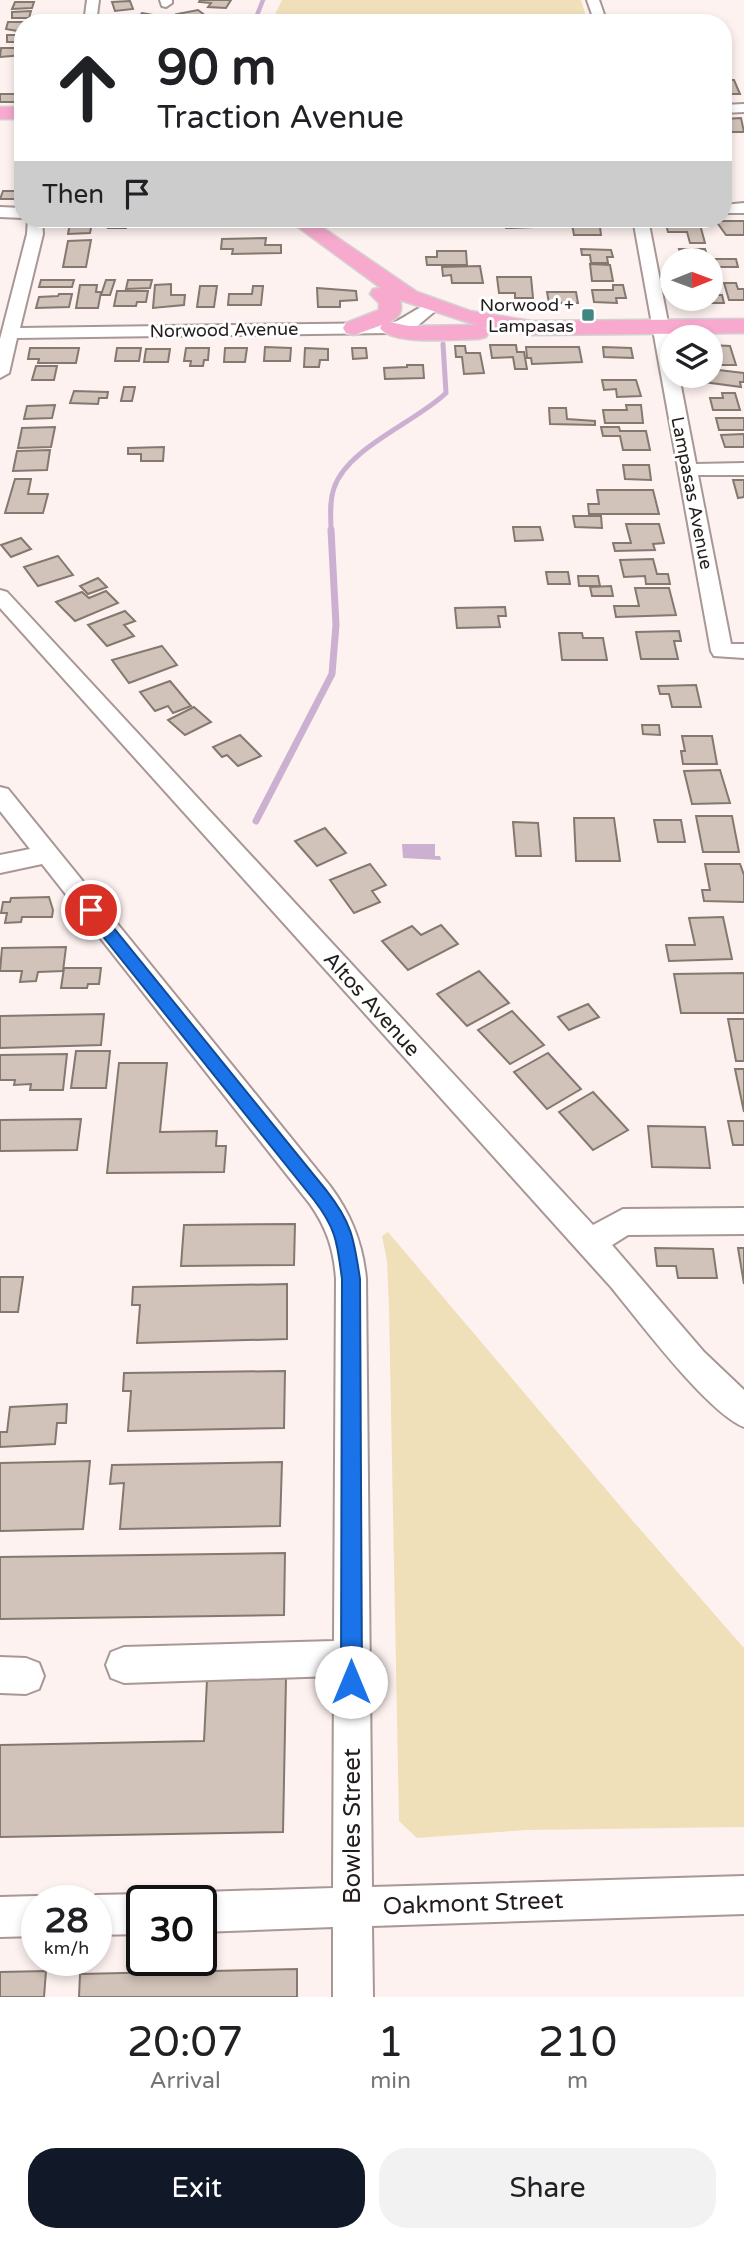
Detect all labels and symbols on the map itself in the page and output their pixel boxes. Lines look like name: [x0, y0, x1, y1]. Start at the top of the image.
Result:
north arrow: [660, 248, 723, 312]
place label: Norwood + Lampasas: [480, 294, 574, 337]
marker: Norwood + Lampasas: [580, 307, 596, 323]
street label: Norwood Avenue: [150, 318, 298, 342]
street label: Lampasas Avenue: [666, 415, 718, 571]
pin: [61, 880, 121, 940]
street label: Altos Avenue: [318, 947, 425, 1062]
position arrow: [314, 1645, 388, 1719]
street label: Bowles Street: [338, 1748, 367, 1904]
speed limit sign: 30: [126, 1885, 217, 1976]
street label: Oakmont Street: [382, 1886, 564, 1921]

